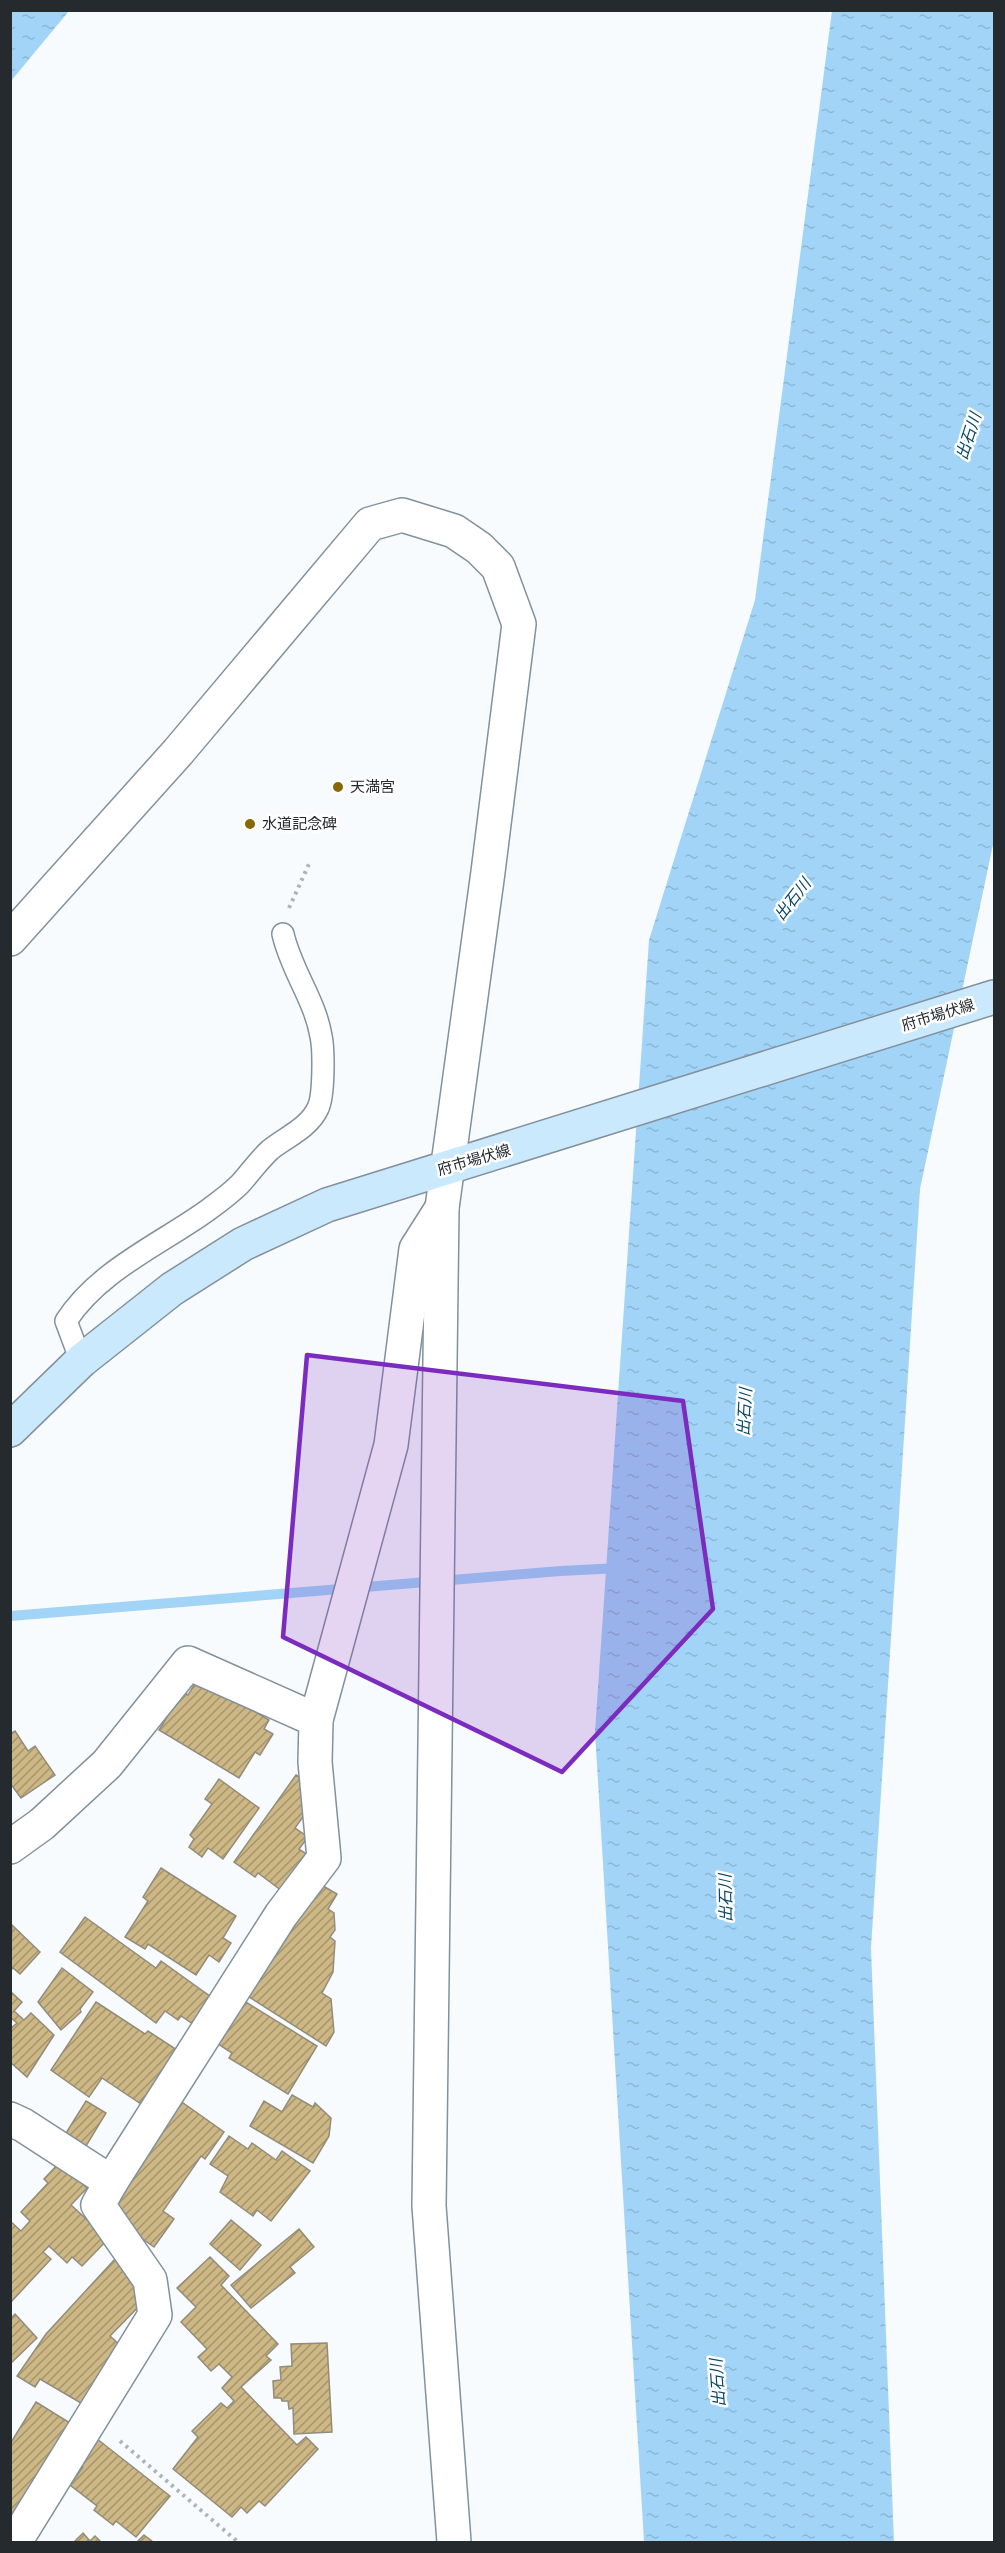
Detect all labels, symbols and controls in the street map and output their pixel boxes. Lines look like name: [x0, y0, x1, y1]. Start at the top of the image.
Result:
water label: 出石川: [950, 408, 986, 462]
place label: 天満宮: [350, 776, 395, 796]
marker: 天満宮: [331, 780, 345, 794]
place label: 水道記念碑: [262, 813, 337, 833]
marker: 水道記念碑: [243, 817, 257, 831]
water label: 出石川: [769, 872, 817, 925]
street label: 府市場伏線: [899, 994, 977, 1035]
street label: 府市場伏線: [435, 1139, 513, 1179]
water label: 出石川: [732, 1385, 756, 1437]
water label: 出石川: [714, 1872, 736, 1922]
water label: 出石川: [704, 2356, 730, 2408]

